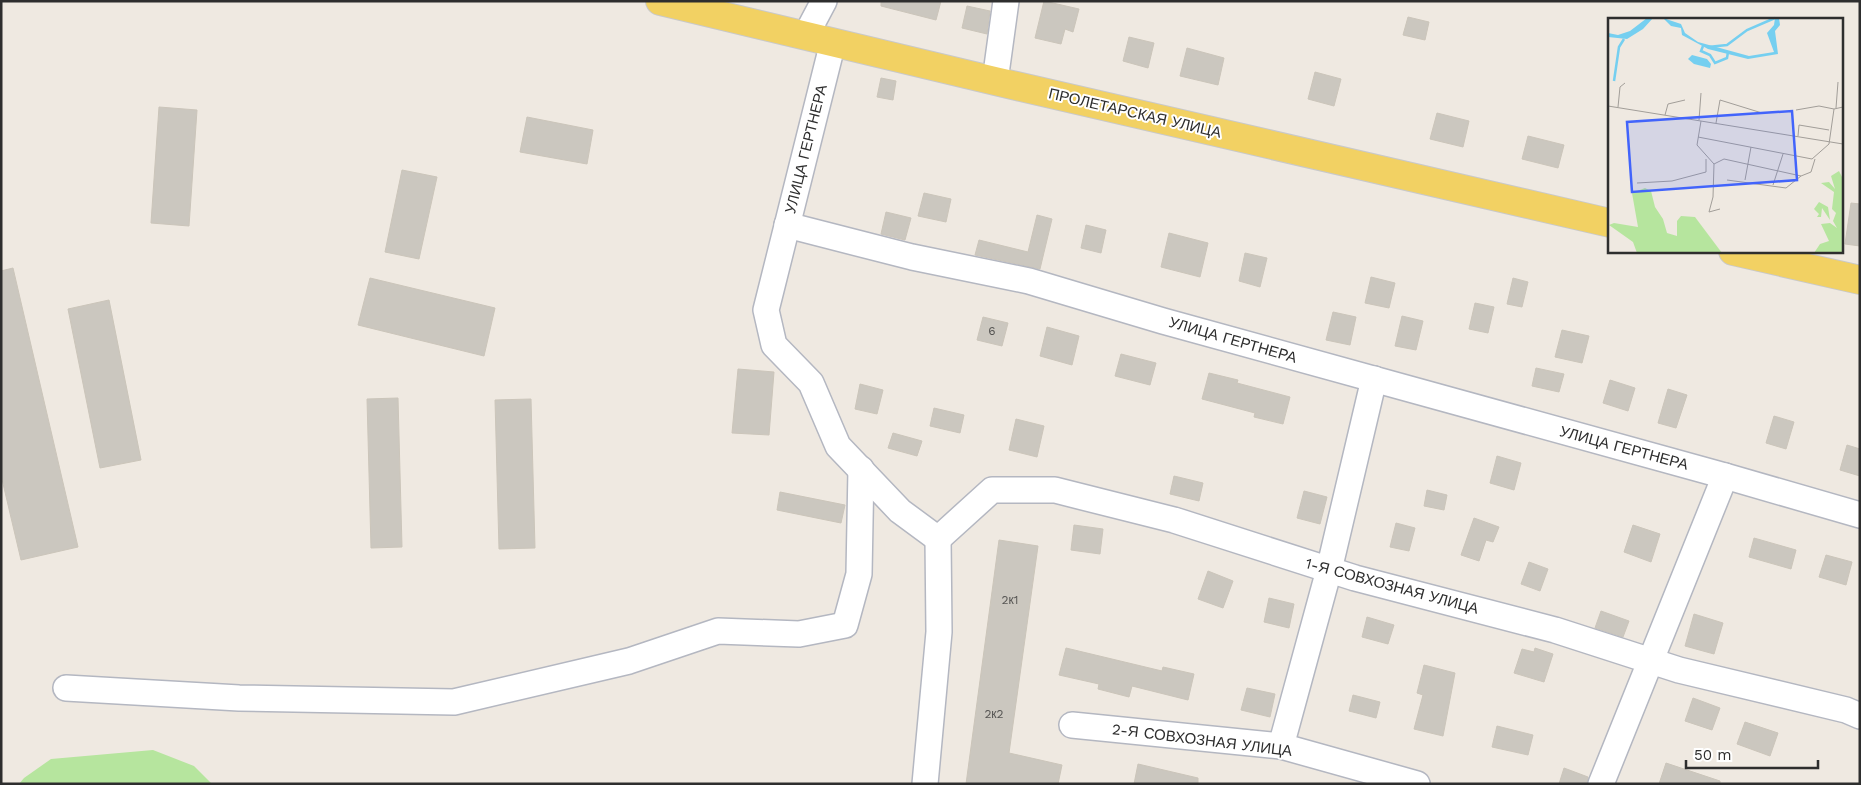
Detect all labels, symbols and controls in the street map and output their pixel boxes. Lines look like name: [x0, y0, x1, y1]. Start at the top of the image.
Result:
inset map: [1608, 18, 1844, 252]
street label: УЛИЦА ГЕРТНЕРА: [781, 83, 831, 215]
street label: ПРОЛЕТАРСКАЯ УЛИЦА: [1047, 84, 1223, 142]
street label: УЛИЦА ГЕРТНЕРА: [1167, 313, 1299, 367]
house number: 6: [988, 324, 996, 338]
street label: УЛИЦА ГЕРТНЕРА: [1558, 422, 1690, 474]
street label: 1-Я СОВХОЗНАЯ УЛИЦА: [1303, 554, 1481, 618]
house number: 2к1: [1002, 593, 1018, 607]
house number: 2к2: [984, 707, 1004, 721]
street label: 2-Я СОВХОЗНАЯ УЛИЦА: [1111, 720, 1293, 760]
scale bar: [1686, 738, 1818, 770]
text: 50 m: [1694, 746, 1731, 764]

